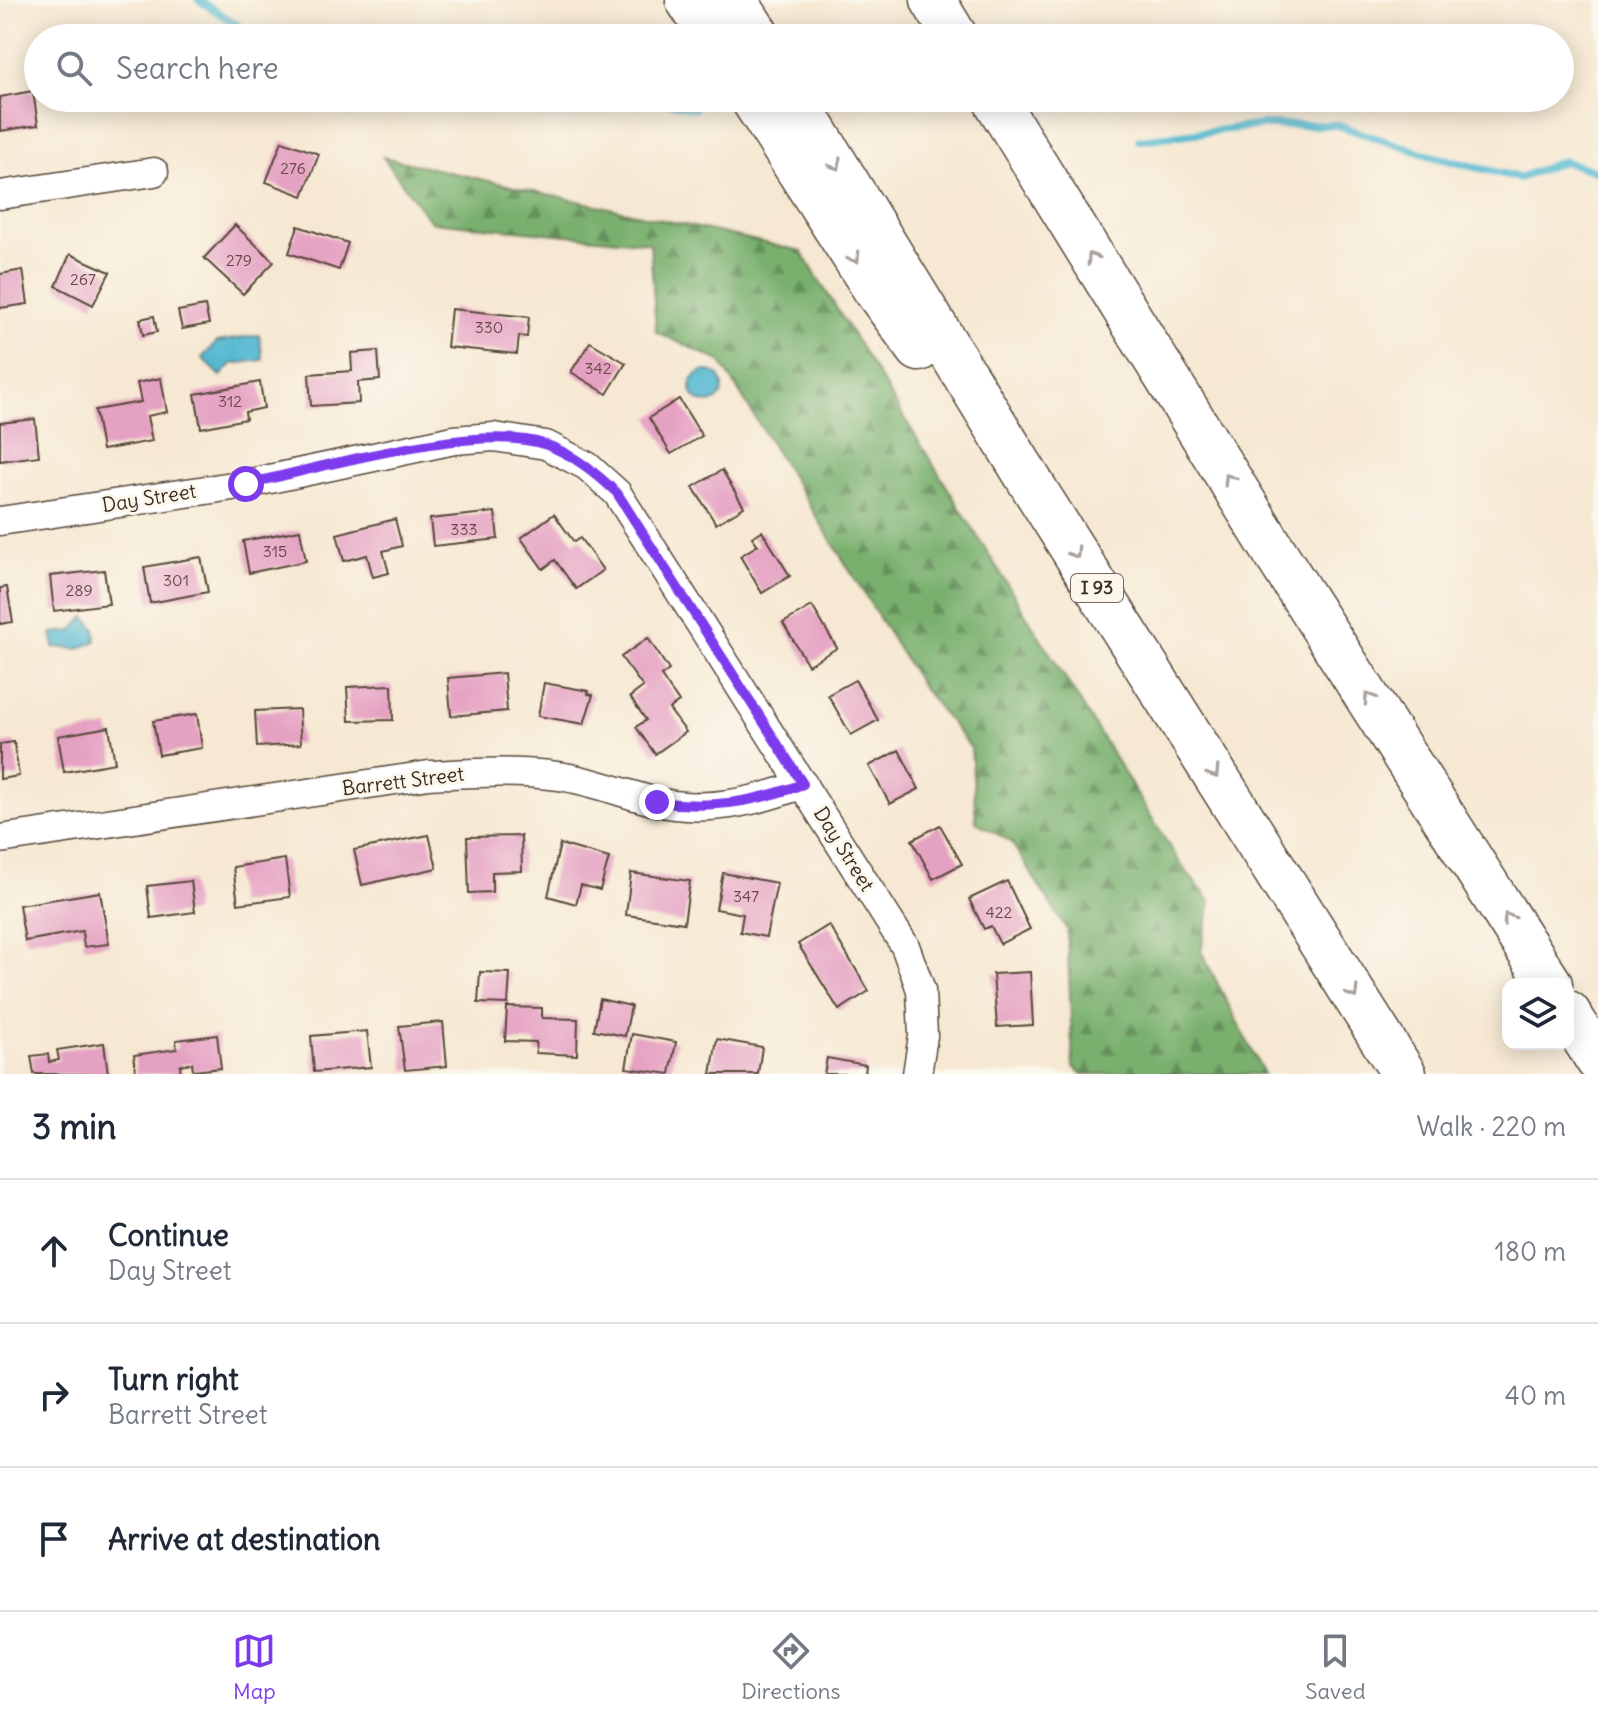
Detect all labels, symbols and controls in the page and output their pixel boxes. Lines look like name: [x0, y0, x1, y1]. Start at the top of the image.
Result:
search box: [24, 24, 1574, 112]
icon: search: [52, 46, 96, 90]
text: Search here: [116, 49, 279, 87]
one-way arrow: [826, 156, 841, 170]
house number: 276: [280, 158, 306, 178]
one-way arrow: [845, 249, 860, 263]
house number: 279: [226, 250, 252, 270]
one-way arrow: [1087, 252, 1102, 267]
house number: 267: [70, 269, 96, 289]
house number: 330: [475, 317, 503, 337]
house number: 342: [584, 358, 612, 378]
house number: 312: [218, 391, 242, 411]
route start: [228, 466, 264, 502]
one-way arrow: [1224, 473, 1239, 488]
street label: Day Street: [100, 478, 198, 517]
house number: 333: [450, 519, 478, 539]
house number: 315: [263, 541, 287, 561]
one-way arrow: [1065, 544, 1080, 559]
house number: 301: [163, 570, 189, 590]
road number: I 93: [1071, 574, 1123, 602]
house number: 289: [65, 580, 93, 600]
one-way arrow: [1364, 693, 1379, 707]
street label: Barrett Street: [341, 761, 466, 800]
one-way arrow: [1204, 764, 1219, 779]
route end: [639, 784, 675, 820]
street label: Day Street: [809, 802, 880, 896]
house number: 347: [733, 886, 759, 906]
house number: 422: [986, 902, 1013, 922]
one-way arrow: [1503, 912, 1518, 927]
map controls: [1502, 978, 1574, 1050]
button: layers: [1502, 978, 1574, 1050]
one-way arrow: [1343, 984, 1358, 998]
text: 3 min: [32, 1105, 117, 1148]
text: Walk · 220 m: [1417, 1110, 1566, 1143]
text: Continue: [108, 1216, 229, 1254]
icon: ahead: [32, 1229, 76, 1273]
text: 180 m: [1495, 1235, 1566, 1268]
text: Day Street: [108, 1254, 232, 1287]
text: Turn right: [108, 1360, 239, 1398]
icon: right: [32, 1373, 76, 1417]
text: 40 m: [1505, 1379, 1566, 1412]
text: Barrett Street: [108, 1398, 267, 1431]
icon: arrive: [32, 1517, 76, 1561]
text: Arrive at destination: [108, 1520, 380, 1558]
tab: Map: [232, 1629, 276, 1705]
tab: Directions: [741, 1629, 841, 1705]
tab: Saved: [1305, 1629, 1366, 1705]

